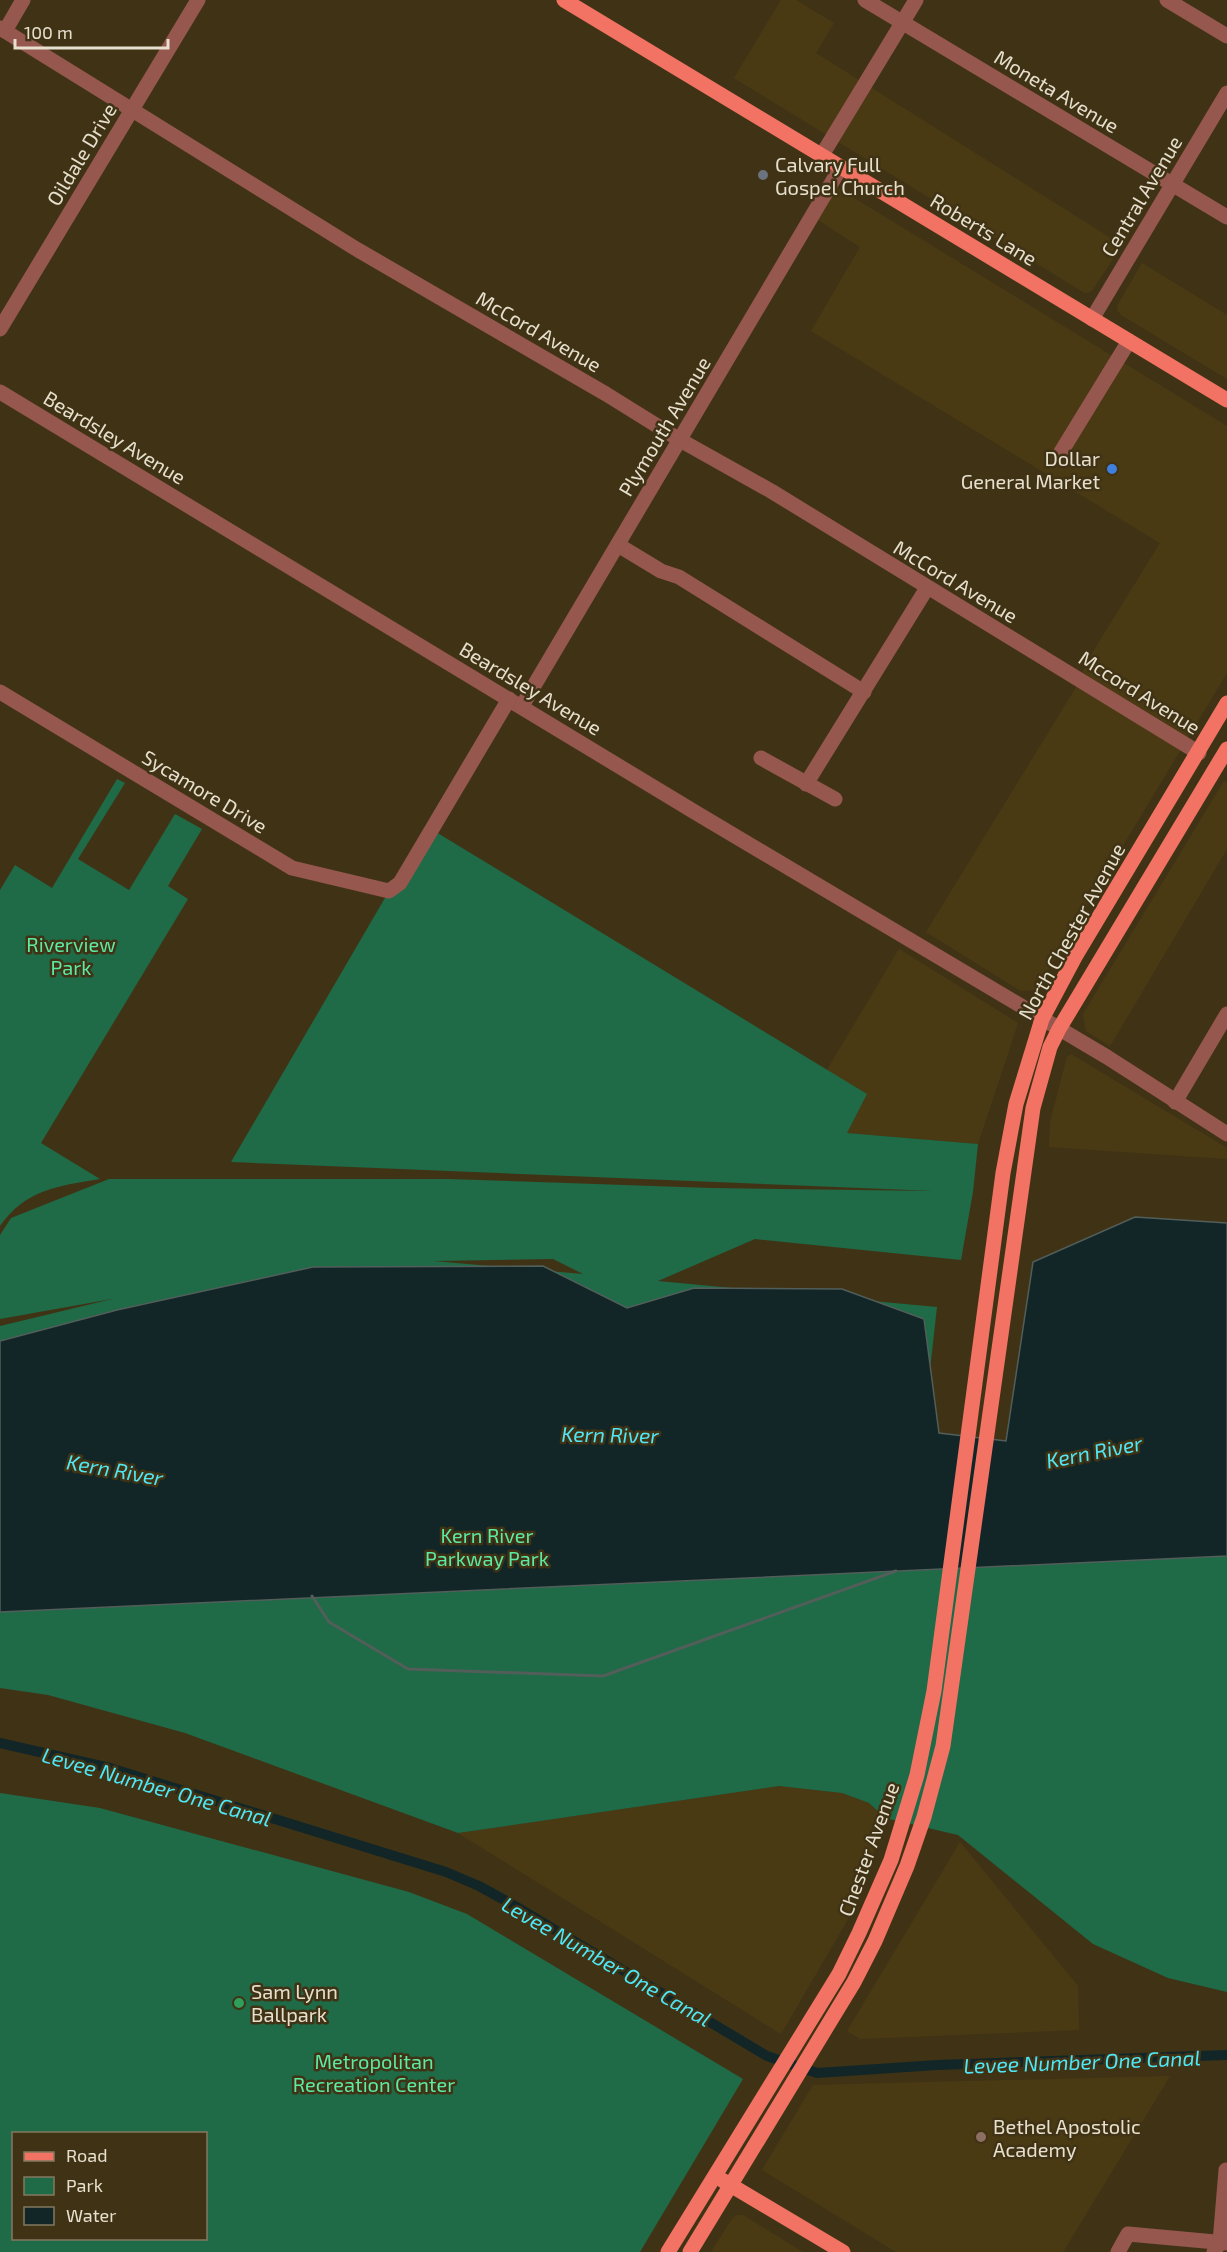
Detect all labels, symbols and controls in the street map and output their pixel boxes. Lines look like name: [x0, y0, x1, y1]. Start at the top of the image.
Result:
scale bar: [15, 12, 168, 50]
text: 100 m: [24, 21, 73, 43]
street label: Moneta Avenue: [990, 44, 1124, 138]
street label: Oildale Drive: [41, 98, 121, 210]
street label: Central Avenue: [1095, 131, 1187, 261]
place label: Calvary Full Gospel Church: [775, 152, 905, 199]
marker: Calvary Full Gospel Church: [756, 168, 770, 182]
street label: Roberts Lane: [927, 188, 1041, 270]
street label: McCord Avenue: [472, 286, 606, 376]
street label: Plymouth Avenue: [613, 352, 715, 500]
street label: Beardsley Avenue: [40, 385, 190, 489]
place label: Dollar General Market: [961, 446, 1100, 493]
marker: Dollar General Market: [1105, 462, 1119, 476]
street label: McCord Avenue: [890, 535, 1022, 627]
street label: Beardsley Avenue: [456, 636, 606, 740]
street label: Mccord Avenue: [1075, 645, 1205, 739]
street label: Sycamore Drive: [138, 744, 272, 838]
street label: North Chester Avenue: [1012, 839, 1130, 1023]
park label: Riverview Park: [26, 932, 116, 979]
water label: Kern River: [561, 1421, 660, 1447]
water label: Kern River: [1044, 1429, 1145, 1473]
water label: Kern River: [65, 1448, 166, 1490]
park label: Kern River Parkway Park: [425, 1523, 549, 1570]
water label: Levee Number One Canal: [39, 1741, 275, 1831]
street label: Chester Avenue: [833, 1779, 903, 1919]
water label: Levee Number One Canal: [498, 1891, 716, 2031]
place label: Sam Lynn Ballpark: [251, 1979, 338, 2026]
marker: Sam Lynn Ballpark: [232, 1996, 246, 2010]
water label: Levee Number One Canal: [963, 2044, 1201, 2078]
park label: Metropolitan Recreation Center: [293, 2049, 455, 2096]
place label: Bethel Apostolic Academy: [993, 2114, 1141, 2161]
marker: Bethel Apostolic Academy: [974, 2130, 988, 2144]
legend: [12, 2132, 207, 2240]
text: Road: [66, 2144, 107, 2166]
text: Park: [66, 2174, 103, 2196]
text: Water: [66, 2204, 116, 2226]

